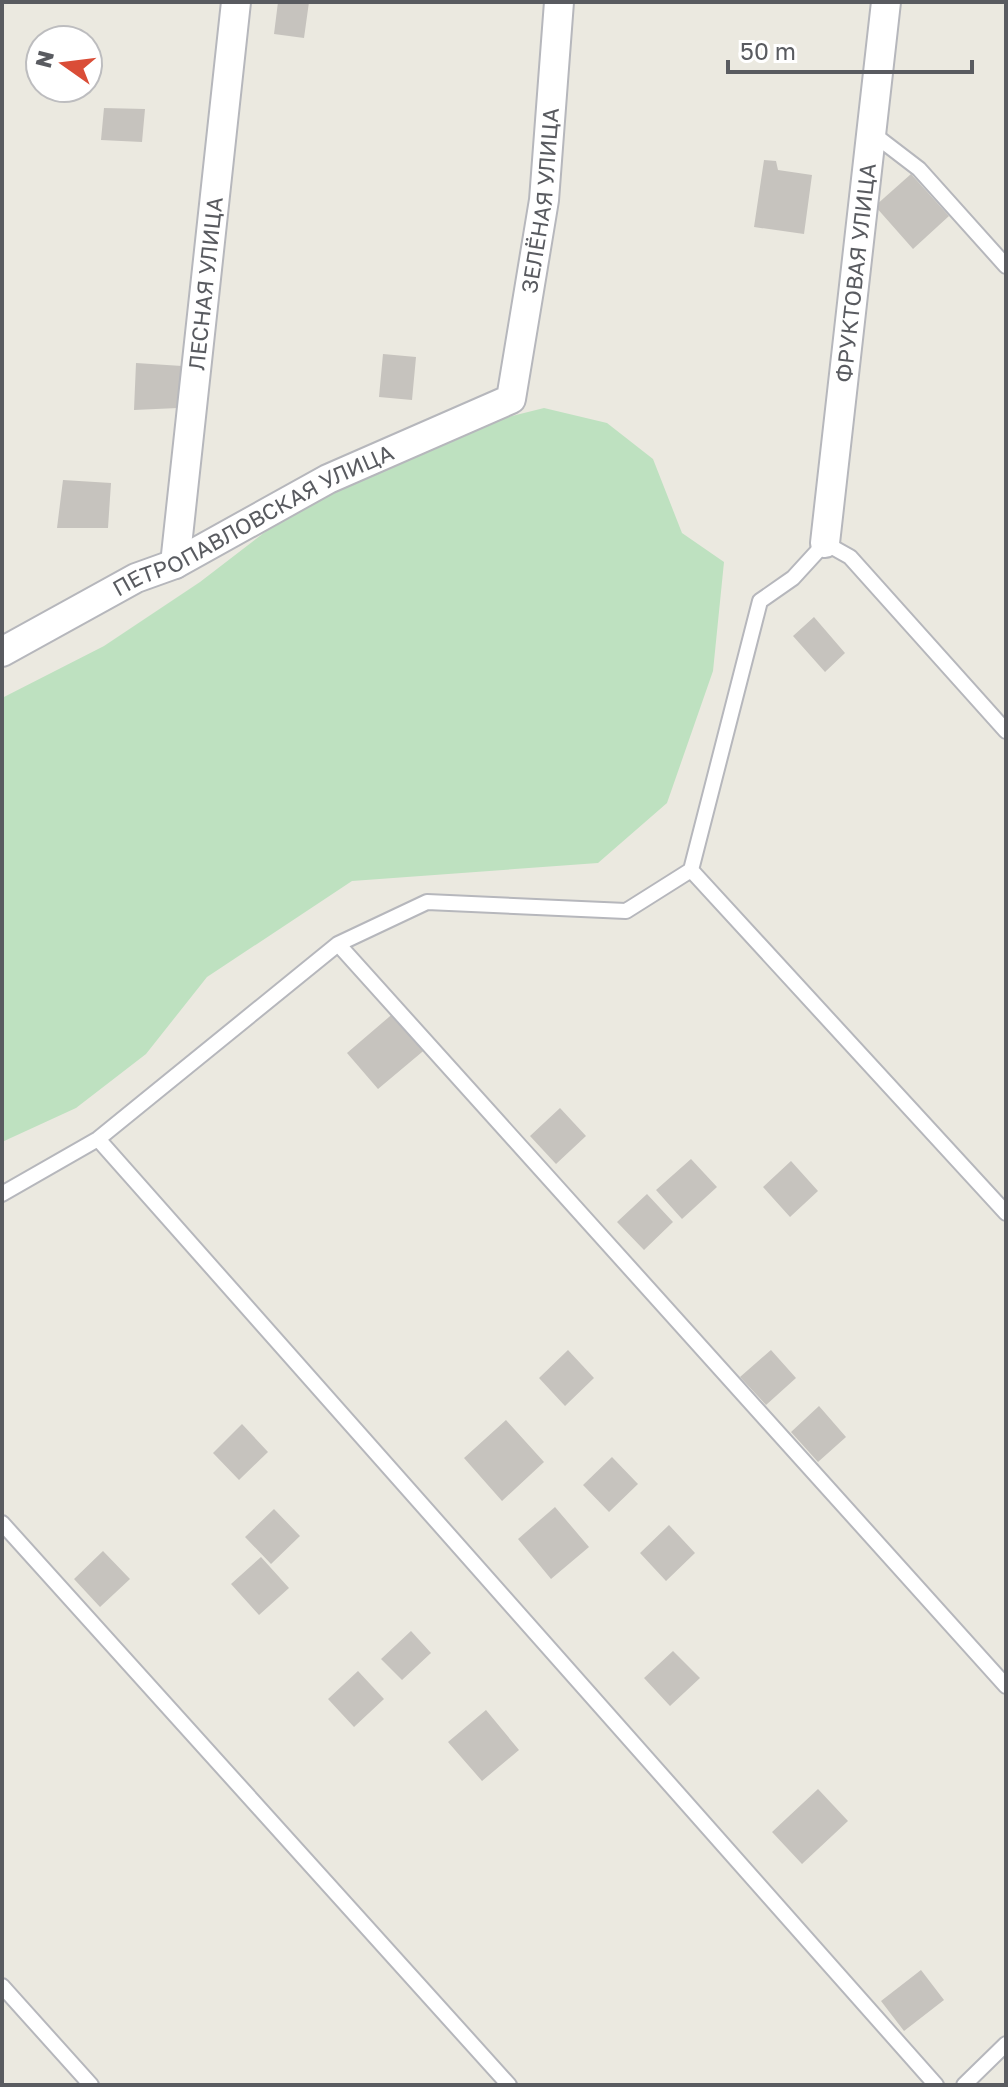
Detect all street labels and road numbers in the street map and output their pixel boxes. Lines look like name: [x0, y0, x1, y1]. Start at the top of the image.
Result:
street label: ЗЕЛЁНАЯ УЛИЦА: [515, 106, 564, 295]
street label: ФРУКТОВАЯ УЛИЦА: [829, 161, 881, 384]
street label: ЛЕСНАЯ УЛИЦА: [182, 195, 228, 372]
street label: ПЕТРОПАВЛОВСКАЯ УЛИЦА: [108, 438, 398, 601]

